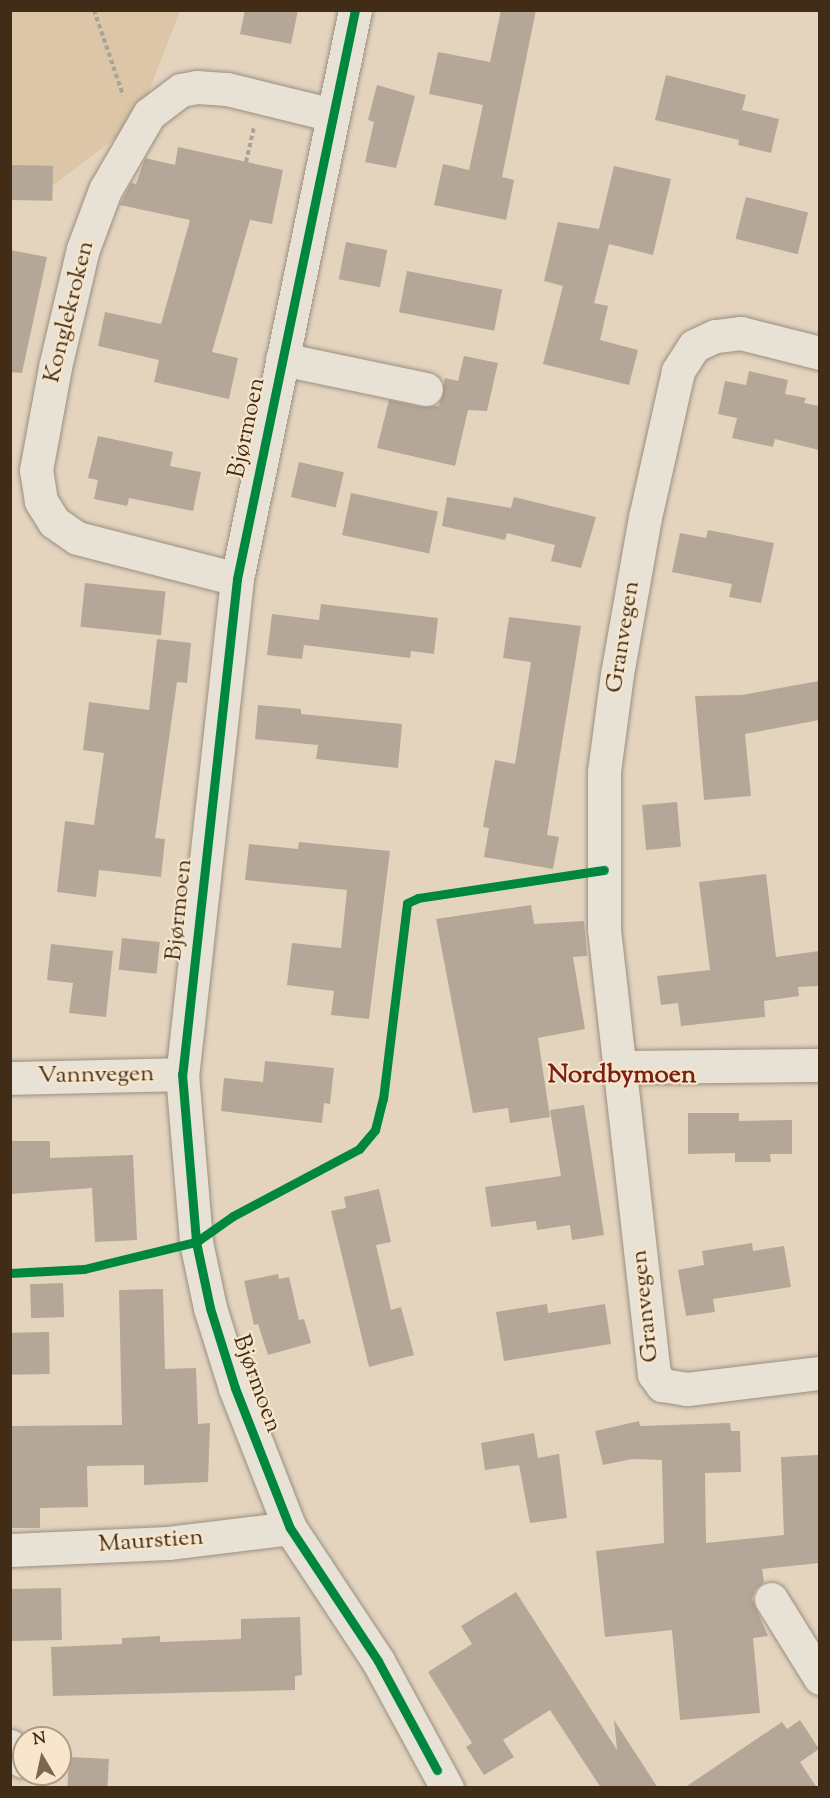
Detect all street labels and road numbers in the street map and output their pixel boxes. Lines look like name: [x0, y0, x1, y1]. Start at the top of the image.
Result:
street label: Konglekroken: [38, 238, 102, 386]
street label: Bjørmoen: [223, 375, 273, 481]
street label: Granvegen: [601, 579, 647, 695]
street label: Bjørmoen: [160, 858, 200, 962]
street label: Vannvegen: [37, 1061, 155, 1091]
street label: Granvegen: [626, 1248, 666, 1364]
street label: Bjørmoen: [225, 1331, 287, 1437]
street label: Maurstien: [97, 1524, 205, 1560]

